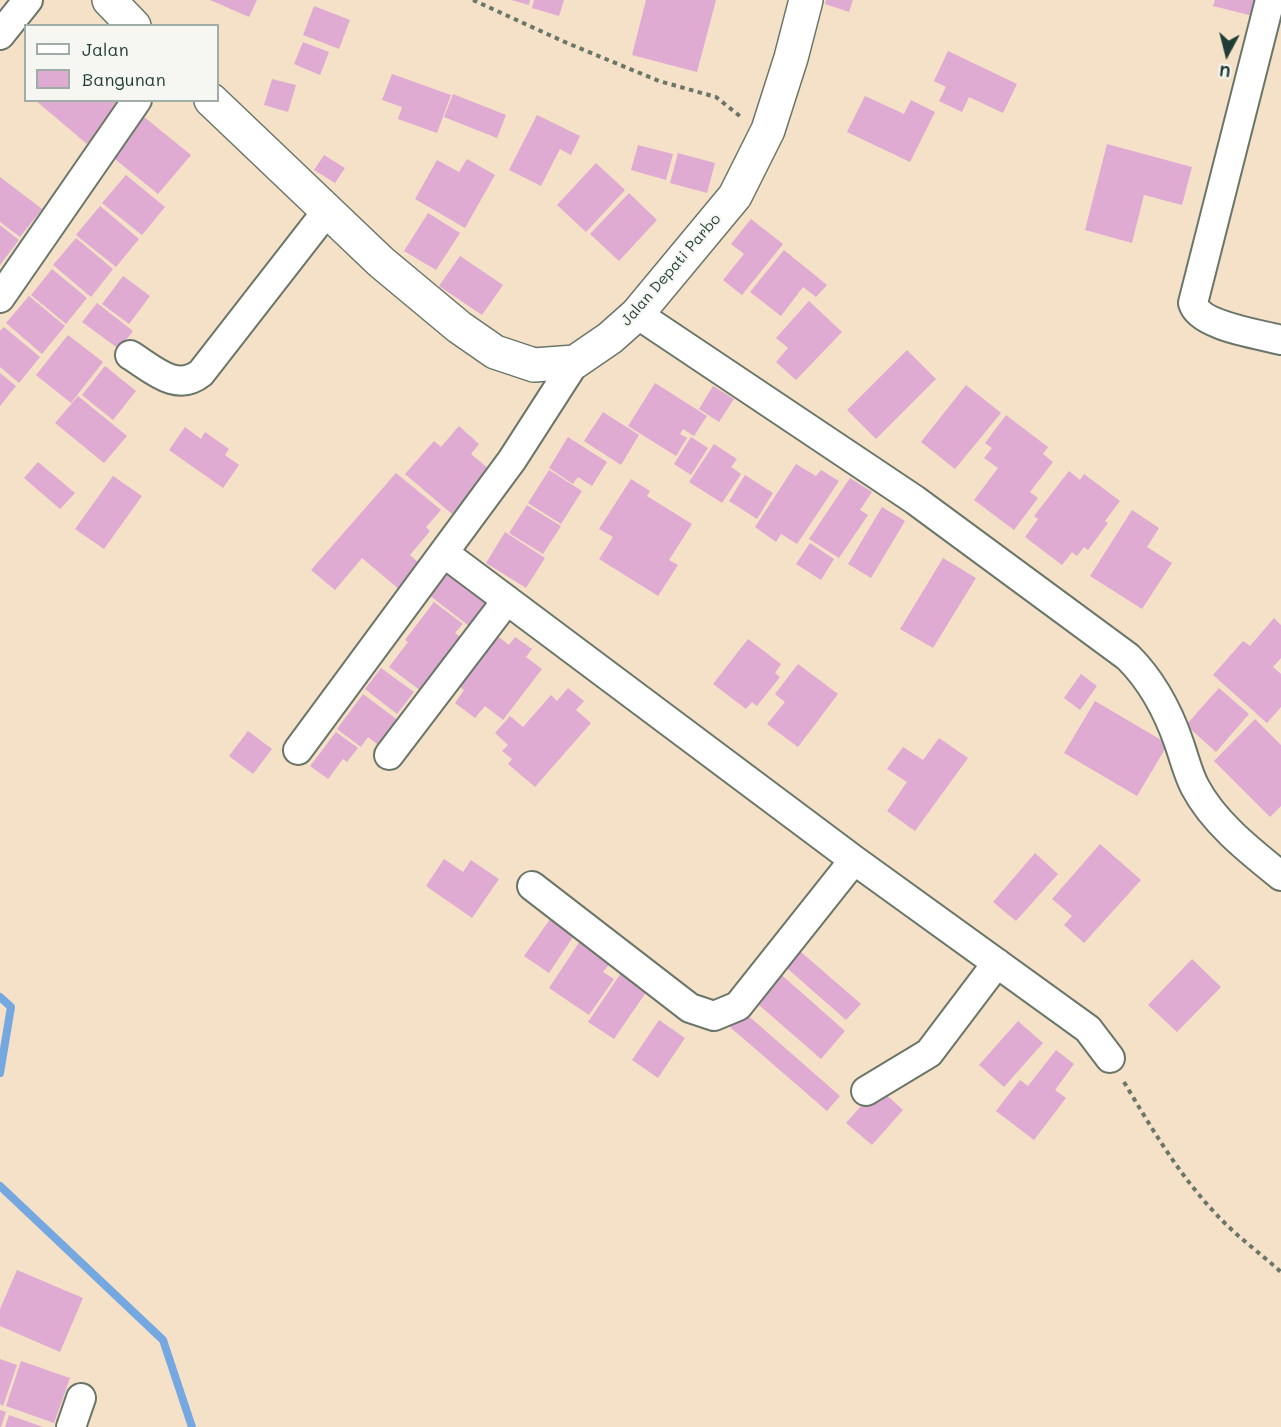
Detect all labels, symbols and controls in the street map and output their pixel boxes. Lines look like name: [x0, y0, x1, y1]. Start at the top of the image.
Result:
legend: [24, 24, 219, 102]
north arrow: [1197, 24, 1257, 84]
text: Jalan: [82, 37, 129, 61]
text: U: [1218, 61, 1232, 83]
text: Bangunan: [82, 67, 166, 91]
street label: Jalan Depati Parbo: [617, 210, 725, 330]

